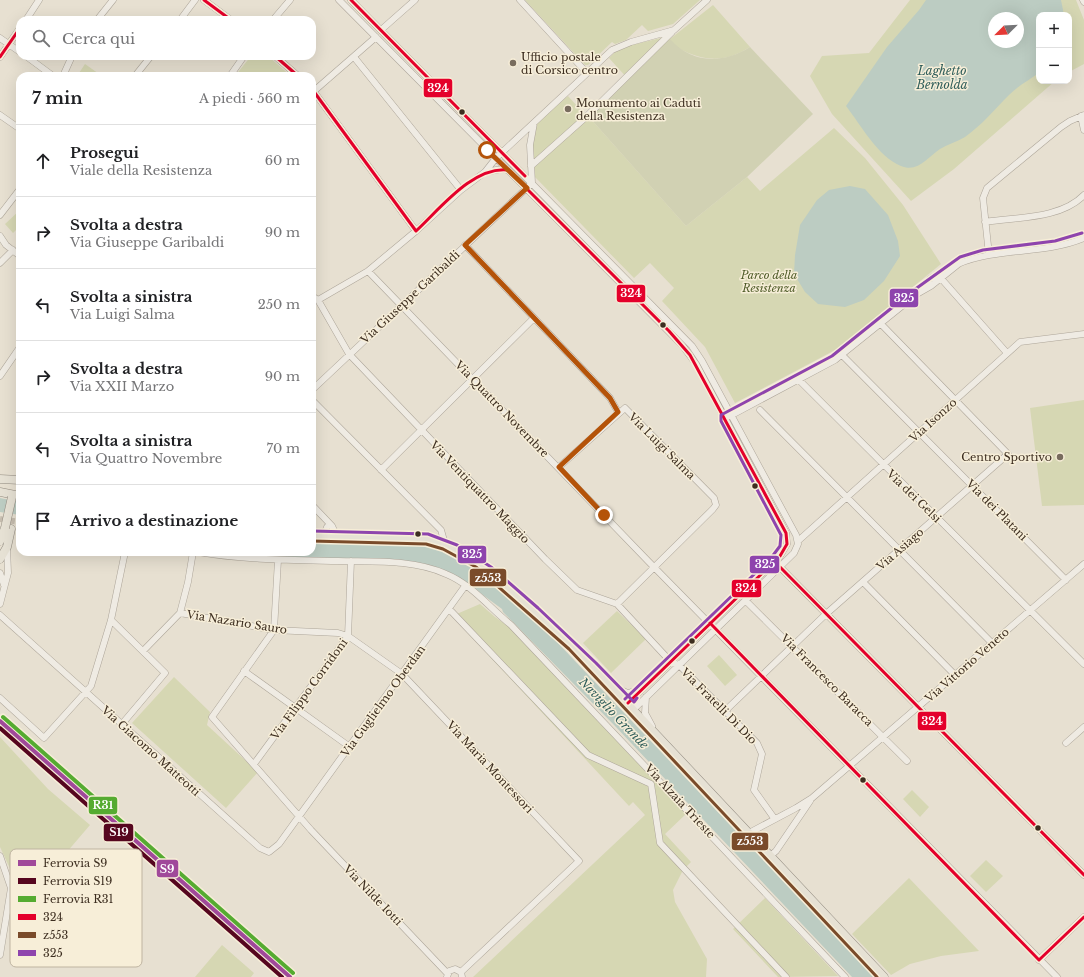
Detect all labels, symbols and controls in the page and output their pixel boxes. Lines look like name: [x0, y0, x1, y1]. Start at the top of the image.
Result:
north arrow: [988, 12, 1024, 48]
map controls: [1036, 12, 1072, 84]
button: +: [1036, 12, 1072, 48]
search box: [16, 16, 316, 60]
icon: search: [30, 27, 52, 49]
text: Cerca qui: [62, 29, 135, 48]
button: −: [1036, 48, 1072, 84]
place label: Ufficio postale di Corsico centro: [521, 50, 618, 77]
marker: Ufficio postale di Corsico centro: [508, 58, 518, 68]
water label: Laghetto Bernolda: [915, 63, 968, 92]
line badge: 324: [423, 78, 453, 98]
text: 324: [427, 81, 449, 95]
text: 7 min: [32, 88, 83, 109]
text: A piedi · 560 m: [199, 90, 300, 107]
place label: Monumento ai Caduti della Resistenza: [576, 96, 701, 123]
marker: Monumento ai Caduti della Resistenza: [563, 104, 573, 114]
unlabelled marker: [457, 107, 467, 117]
route start: [478, 141, 496, 159]
text: Prosegui: [70, 143, 139, 162]
icon: ahead: [32, 150, 54, 172]
text: 60 m: [265, 152, 300, 169]
text: Viale della Resistenza: [70, 162, 212, 179]
text: Svolta a destra: [70, 215, 183, 234]
icon: right: [32, 222, 54, 244]
text: 90 m: [265, 224, 300, 241]
text: Via Giuseppe Garibaldi: [70, 234, 224, 251]
street label: Via Giuseppe Garibaldi: [357, 247, 463, 347]
park label: Parco della Resistenza: [740, 268, 797, 295]
line badge: 324: [616, 284, 646, 303]
text: 324: [620, 286, 642, 300]
text: Svolta a sinistra: [70, 287, 192, 306]
line badge: 325: [889, 288, 919, 308]
text: 325: [894, 291, 915, 305]
icon: left: [32, 294, 54, 316]
text: 250 m: [258, 296, 300, 313]
text: Via Luigi Salma: [70, 306, 175, 323]
unlabelled marker: [658, 320, 668, 330]
street label: Via Quattro Novembre: [452, 357, 552, 460]
text: Svolta a destra: [70, 359, 183, 378]
icon: right: [32, 366, 54, 388]
text: 90 m: [265, 368, 300, 385]
text: Via XXII Marzo: [70, 378, 174, 395]
street label: Via Isonzo: [906, 395, 960, 446]
street label: Via Luigi Salma: [625, 409, 699, 483]
text: Svolta a sinistra: [70, 431, 192, 450]
street label: Via Ventiquattro Maggio: [427, 437, 533, 546]
icon: left: [32, 438, 54, 460]
text: 70 m: [267, 440, 300, 457]
text: Via Quattro Novembre: [70, 450, 222, 467]
place label: Centro Sportivo: [961, 450, 1052, 464]
marker: Centro Sportivo: [1055, 452, 1065, 462]
street label: Via dei Gelsi: [883, 466, 944, 526]
street label: Via dei Platani: [963, 476, 1031, 544]
unlabelled marker: [750, 481, 760, 491]
route end: [595, 506, 613, 524]
icon: arrive: [32, 510, 54, 532]
text: Arrivo a destinazione: [70, 511, 238, 530]
street label: Via Asiago: [873, 525, 926, 574]
unlabelled marker: [413, 529, 423, 539]
line badge: 325: [457, 545, 487, 564]
text: 325: [462, 547, 483, 561]
line badge: 325: [749, 555, 780, 574]
text: 325: [755, 557, 776, 571]
line badge: z553: [469, 568, 507, 587]
text: z553: [475, 571, 501, 585]
line badge: 324: [731, 579, 762, 598]
text: 324: [735, 581, 757, 595]
street label: Via Nazario Sauro: [185, 607, 288, 637]
street label: Via Vittorio Veneto: [921, 625, 1012, 706]
street label: Via Francesco Baracca: [777, 630, 877, 730]
street label: Via Filippo Corridoni: [267, 636, 350, 743]
unlabelled marker: [687, 636, 697, 646]
street label: Via Guglielmo Oberdan: [337, 642, 428, 760]
street label: Via Fratelli Di Dio: [677, 664, 760, 747]
water label: Naviglio Grande: [575, 673, 652, 752]
street label: Via Giacomo Matteotti: [98, 702, 203, 799]
line badge: 324: [917, 711, 947, 731]
text: 324: [921, 714, 943, 728]
street label: Via Maria Montessori: [443, 717, 536, 816]
street label: Via Alzaia Trieste: [641, 760, 718, 841]
unlabelled marker: [858, 775, 868, 785]
line badge: R31: [88, 796, 118, 815]
text: R31: [93, 798, 114, 812]
line badge: S19: [103, 823, 134, 842]
unlabelled marker: [1033, 823, 1043, 833]
text: S19: [109, 825, 129, 839]
line badge: z553: [731, 832, 769, 851]
text: z553: [737, 834, 763, 848]
legend: [10, 849, 142, 967]
text: Ferrovia S9: [43, 856, 107, 870]
line badge: S9: [156, 859, 179, 878]
street label: Via Nilde Iotti: [340, 861, 406, 928]
text: S9: [160, 862, 174, 876]
text: Ferrovia S19: [43, 874, 112, 888]
text: Ferrovia R31: [43, 892, 114, 906]
text: 324: [43, 910, 63, 924]
text: z553: [43, 928, 69, 942]
text: 325: [43, 946, 63, 960]

